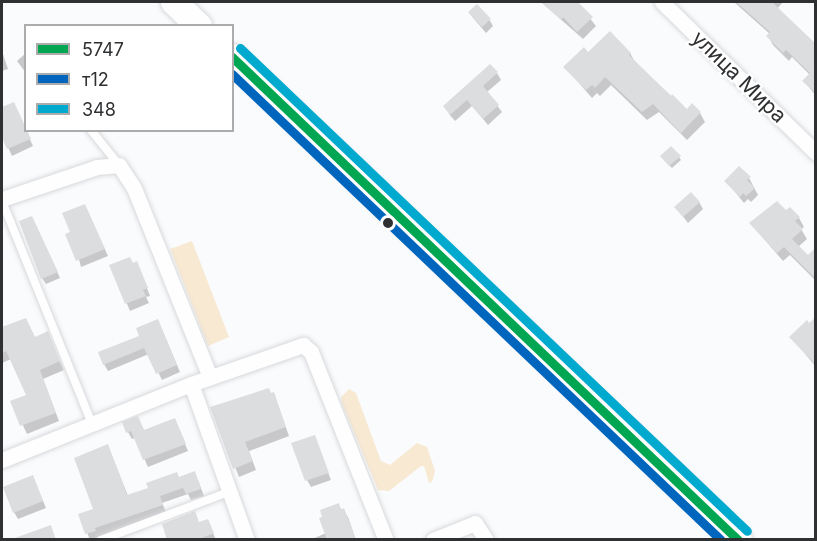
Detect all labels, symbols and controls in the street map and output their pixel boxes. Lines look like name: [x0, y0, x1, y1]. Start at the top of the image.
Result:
legend: [24, 24, 234, 132]
street label: улица Мира: [686, 26, 792, 128]
text: 5747: [82, 39, 124, 60]
text: т12: [82, 69, 109, 90]
text: 348: [82, 99, 116, 120]
unlabelled marker: [382, 217, 394, 229]

